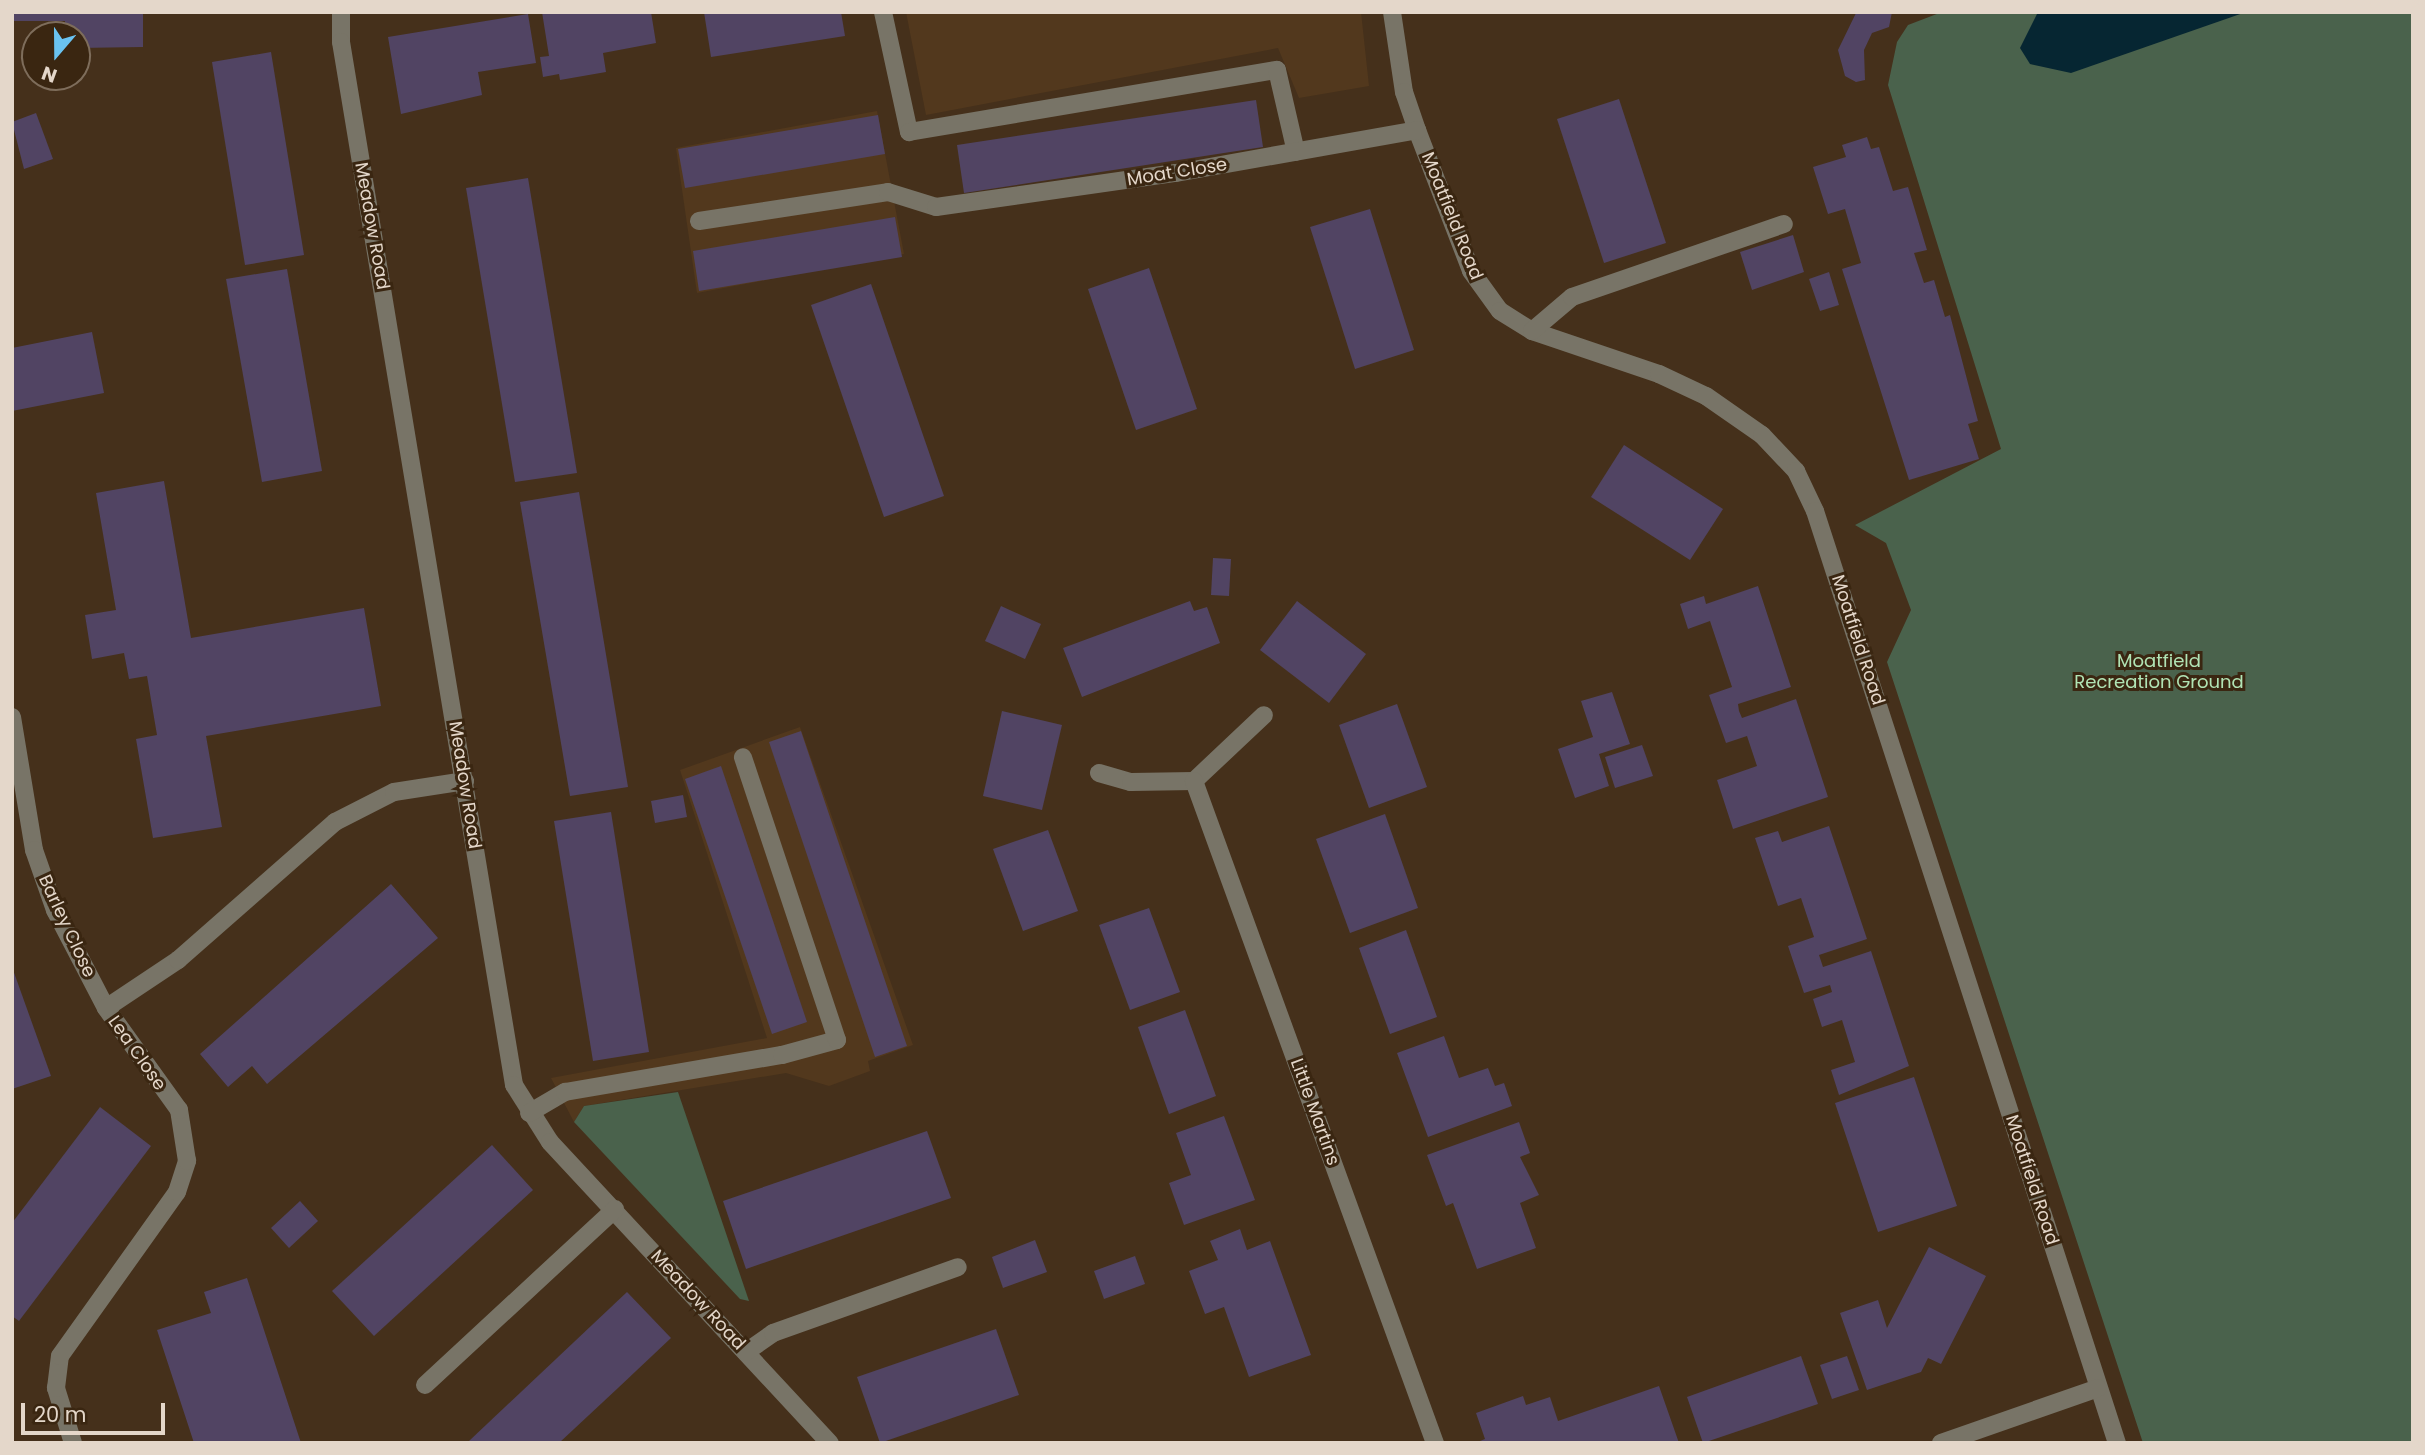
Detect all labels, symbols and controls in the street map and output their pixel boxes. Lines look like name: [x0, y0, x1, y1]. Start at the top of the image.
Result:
north arrow: [21, 21, 91, 91]
text: N: [38, 59, 61, 89]
street label: Moatfield Road: [1417, 149, 1487, 283]
street label: Moat Close: [1125, 153, 1229, 191]
street label: Meadow Road: [350, 161, 394, 291]
street label: Moatfield Road: [1827, 572, 1889, 708]
park label: Moatfield Recreation Ground: [2074, 651, 2244, 694]
street label: Meadow Road: [444, 720, 486, 850]
street label: Barley Close: [34, 871, 100, 981]
street label: Lea Close: [103, 1011, 171, 1095]
street label: Little Martins: [1286, 1056, 1344, 1168]
street label: Moatfield Road: [2001, 1112, 2063, 1248]
street label: Meadow Road: [646, 1246, 750, 1354]
scale bar: [24, 1388, 168, 1432]
text: 20 m: [34, 1400, 87, 1429]

